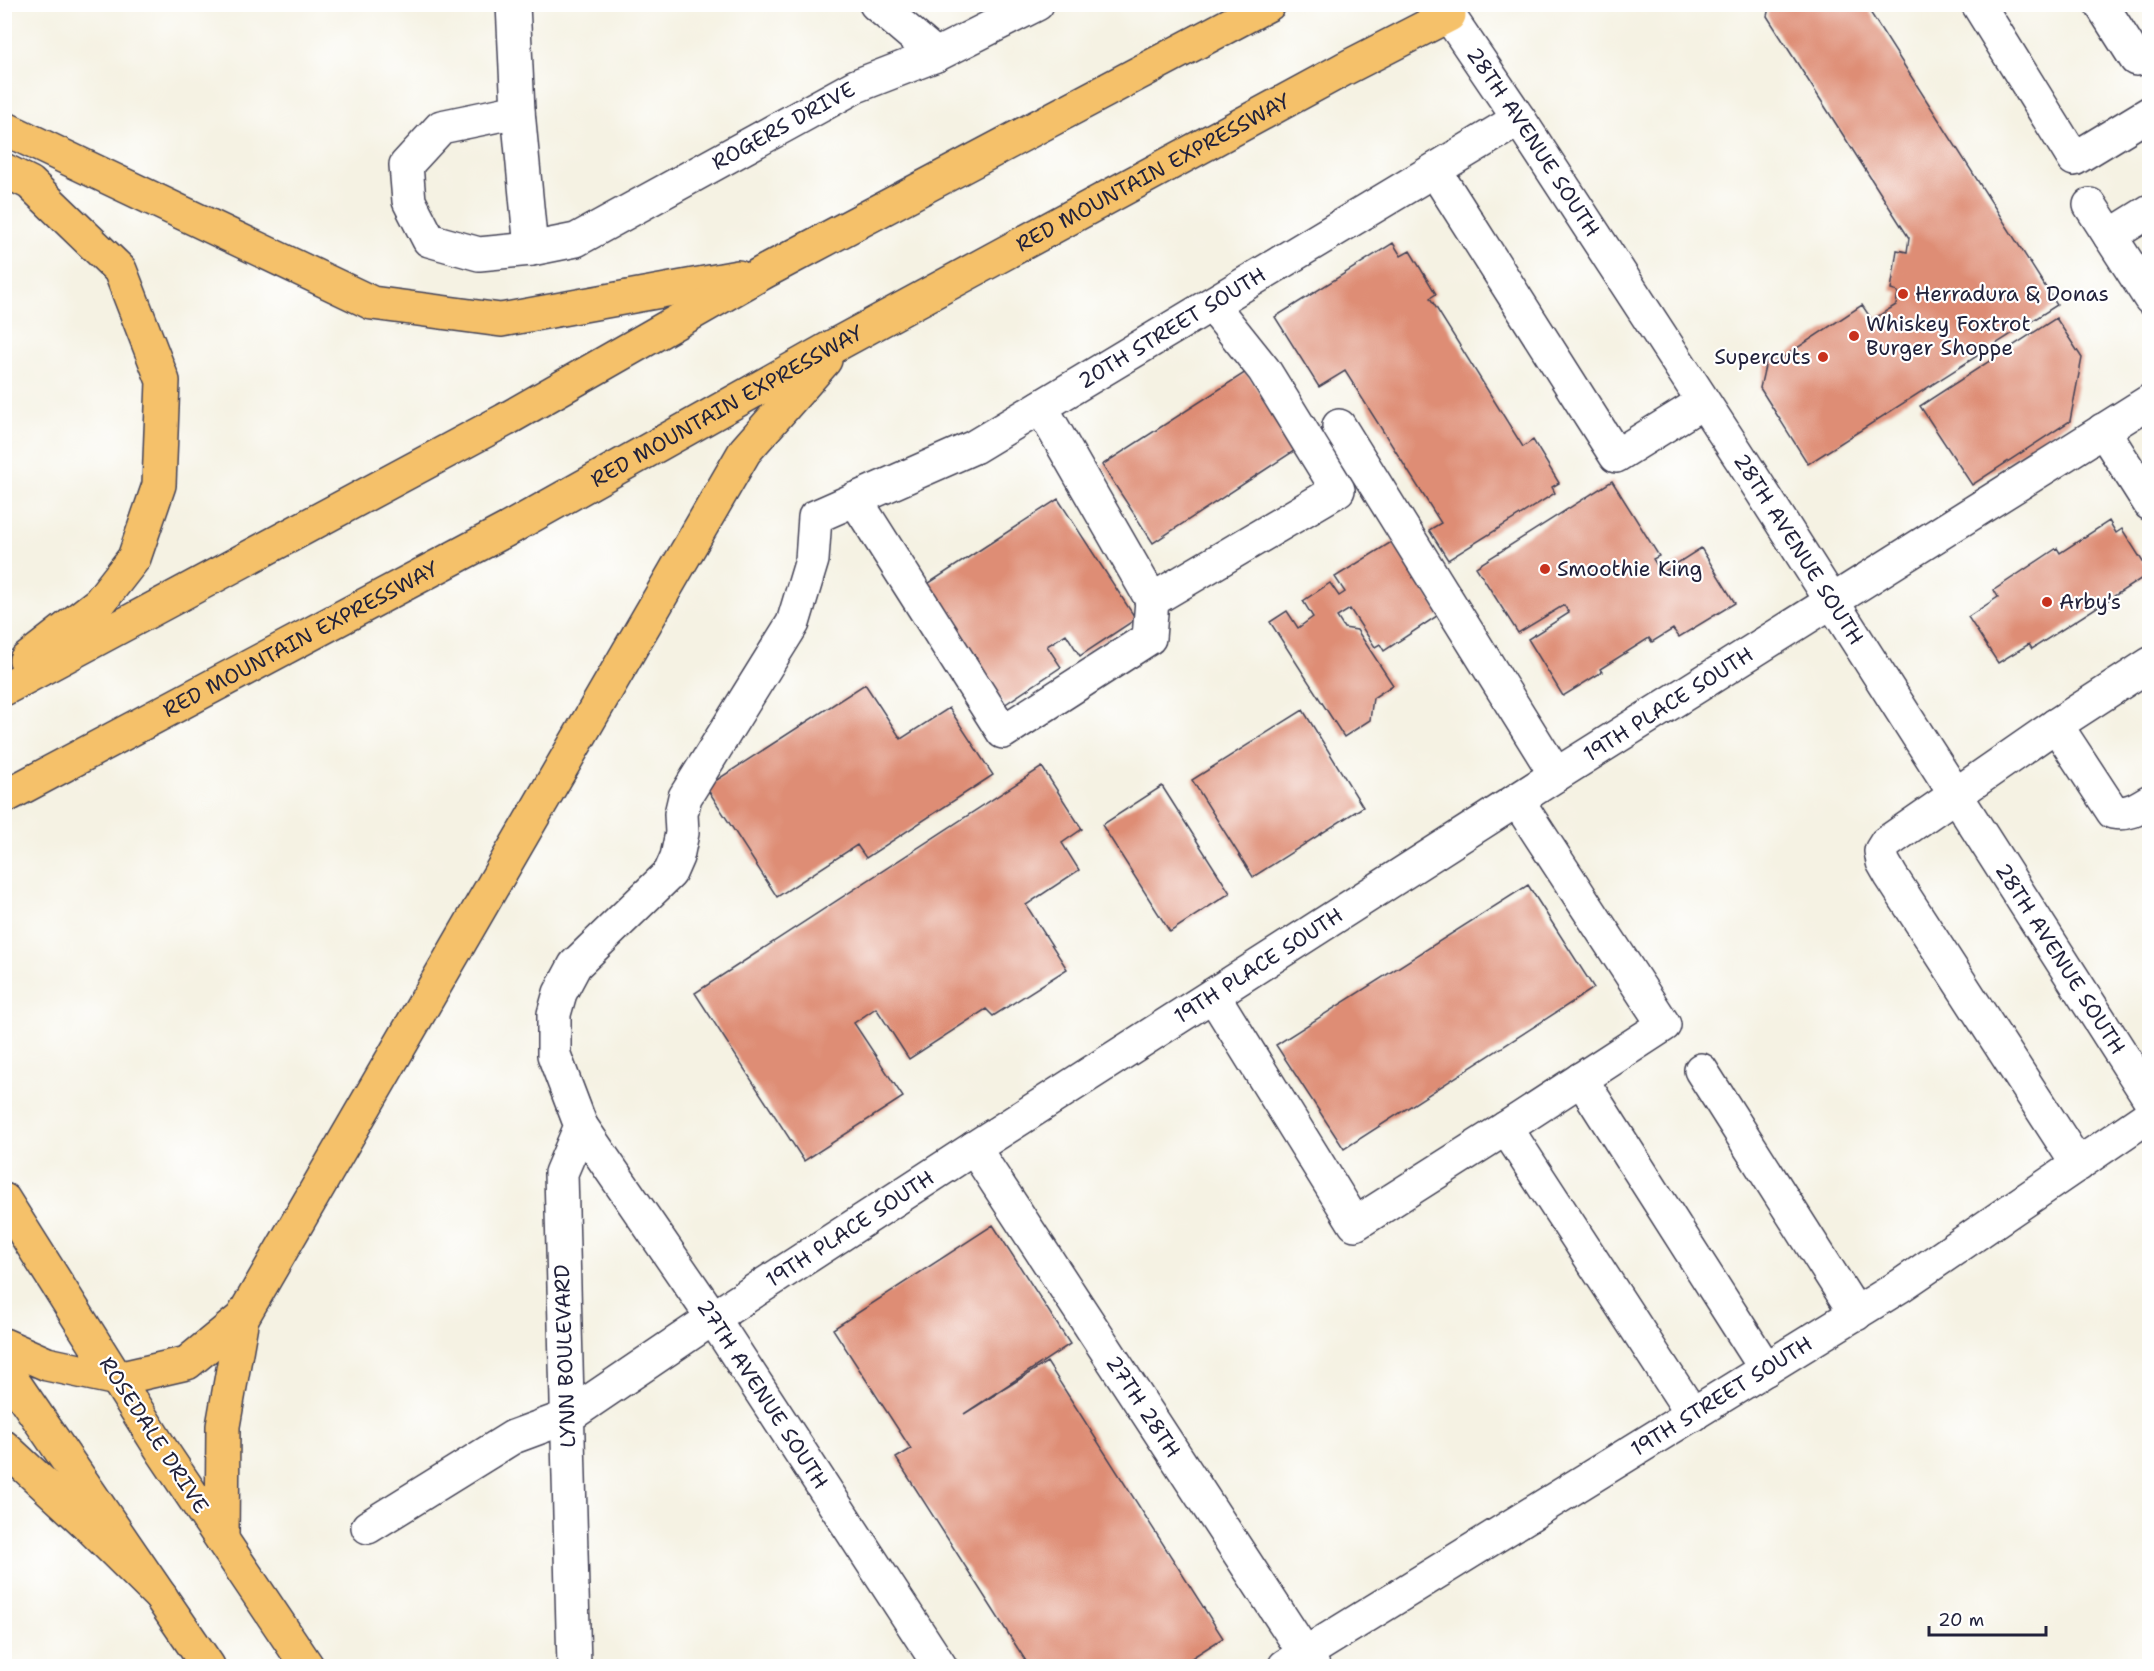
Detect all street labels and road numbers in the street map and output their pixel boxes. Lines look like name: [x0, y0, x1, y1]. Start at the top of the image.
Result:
street label: 28TH AVENUE SOUTH: [1460, 42, 1606, 242]
street label: ROGERS DRIVE: [707, 75, 860, 177]
street label: RED MOUNTAIN EXPRESSWAY: [1011, 87, 1296, 258]
street label: 20TH STREET SOUTH: [1073, 261, 1271, 395]
street label: RED MOUNTAIN EXPRESSWAY: [586, 318, 869, 494]
street label: 28TH AVENUE SOUTH: [1727, 448, 1870, 650]
street label: RED MOUNTAIN EXPRESSWAY: [158, 554, 444, 724]
street label: 19TH PLACE SOUTH: [1578, 640, 1758, 768]
street label: 28TH AVENUE SOUTH: [1989, 858, 2132, 1060]
street label: 19TH PLACE SOUTH: [1169, 901, 1348, 1030]
street label: 19TH PLACE SOUTH: [760, 1164, 939, 1294]
street label: LYNN BOULEVARD: [548, 1264, 582, 1448]
street label: 27TH AVENUE SOUTH: [690, 1294, 835, 1494]
street label: 19TH STREET SOUTH: [1625, 1330, 1817, 1463]
street label: 27TH 28TH: [1100, 1350, 1187, 1463]
street label: ROSEDALE DRIVE: [93, 1351, 215, 1519]

